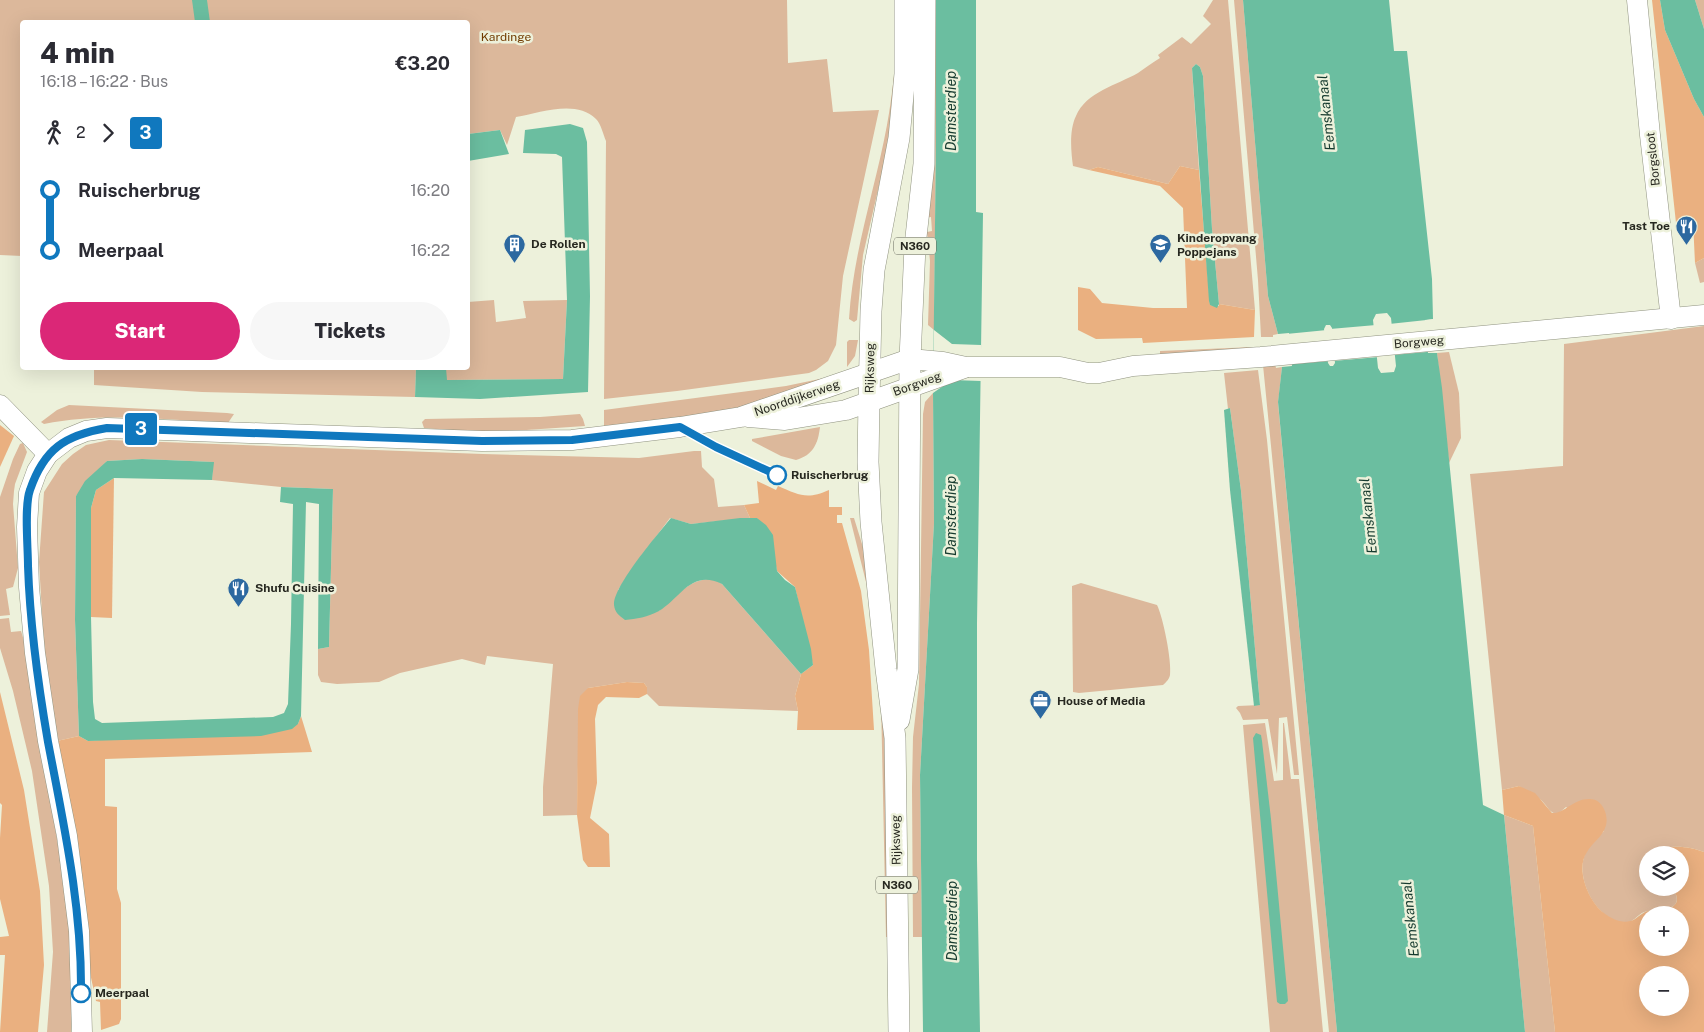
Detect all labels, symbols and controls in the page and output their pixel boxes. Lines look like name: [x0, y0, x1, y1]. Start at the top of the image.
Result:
park label: Kardinge: [481, 30, 531, 44]
text: 4 min: [40, 36, 115, 69]
text: €3.20: [395, 52, 450, 74]
water label: Damsterdiep: [943, 71, 959, 151]
text: 16:18 – 16:22 · Bus: [40, 72, 168, 91]
water label: Eemskanaal: [1314, 74, 1338, 152]
icon: walk: [40, 119, 68, 147]
icon: forward: [94, 119, 122, 147]
text: 3: [140, 122, 152, 143]
text: 2: [76, 123, 86, 142]
street label: Borgsloot: [1643, 131, 1663, 187]
text: Ruischerbrug: [78, 179, 201, 201]
text: 16:20: [410, 181, 450, 200]
restaurant icon: Tast Toe: [1674, 214, 1698, 245]
place label: Tast Toe: [1622, 219, 1670, 233]
place label: Kinderopvang Poppejans: [1177, 231, 1257, 259]
building icon: De Rollen: [503, 232, 527, 263]
school or university icon: Kinderopvang Poppejans: [1149, 233, 1173, 264]
place label: De Rollen: [531, 237, 586, 251]
road number: N360: [894, 238, 936, 255]
text: Meerpaal: [78, 239, 164, 261]
text: 16:22: [411, 241, 450, 260]
button: Start: [40, 302, 240, 360]
button: Tickets: [250, 302, 450, 360]
street label: Borgweg: [1393, 333, 1445, 351]
street label: Rijksweg: [863, 343, 877, 393]
street label: Borgweg: [891, 369, 943, 399]
street label: Noorddijkerweg: [752, 377, 842, 419]
line badge: 3: [125, 413, 157, 445]
text: 3: [135, 418, 147, 439]
marker: Ruischerbrug: [767, 465, 787, 485]
place label: Ruischerbrug: [791, 468, 869, 482]
water label: Damsterdiep: [943, 476, 959, 556]
water label: Eemskanaal: [1356, 477, 1380, 555]
restaurant icon: Shufu Cuisine: [227, 576, 251, 607]
place label: Shufu Cuisine: [255, 581, 335, 595]
office icon: House of Media: [1029, 689, 1053, 720]
place label: House of Media: [1057, 694, 1145, 708]
street label: Rijksweg: [889, 815, 903, 865]
map controls: [1639, 846, 1689, 1016]
button: layers: [1639, 846, 1689, 896]
road number: N360: [876, 876, 918, 894]
water label: Eemskanaal: [1398, 880, 1422, 958]
water label: Damsterdiep: [944, 881, 960, 961]
button: +: [1639, 906, 1689, 956]
button: −: [1639, 966, 1689, 1016]
marker: Meerpaal: [71, 983, 91, 1003]
place label: Meerpaal: [95, 986, 149, 1000]

